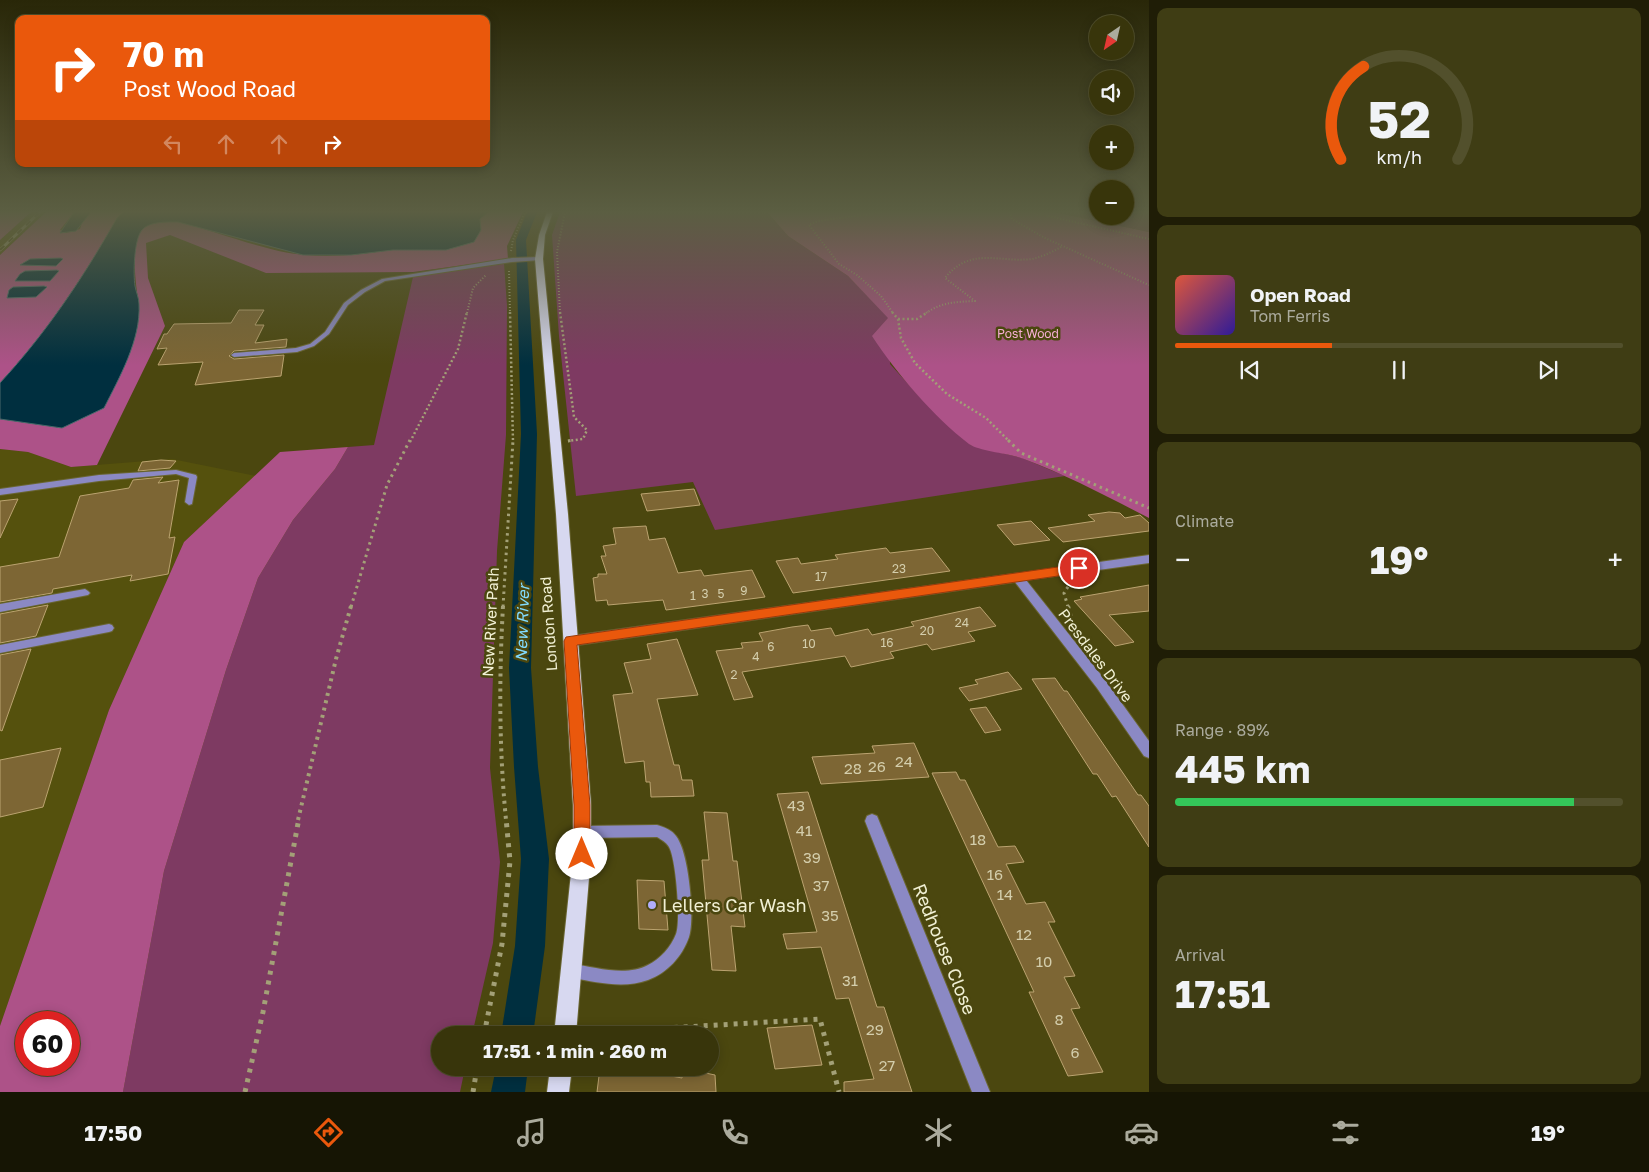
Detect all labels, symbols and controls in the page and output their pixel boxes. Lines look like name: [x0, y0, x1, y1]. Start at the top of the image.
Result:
north arrow: [1089, 15, 1134, 60]
map controls: [1089, 15, 1134, 225]
text: 70 m: [123, 33, 204, 75]
icon: right: [40, 35, 105, 100]
button: sound: [1089, 70, 1134, 115]
text: Post Wood Road: [123, 75, 296, 102]
text: 52: [1367, 87, 1431, 149]
button: +: [1089, 125, 1134, 170]
icon: left: [159, 130, 187, 158]
icon: ahead: [212, 130, 240, 158]
icon: ahead: [265, 130, 293, 158]
icon: right: [318, 130, 346, 158]
text: km/h: [1376, 146, 1422, 168]
button: −: [1089, 180, 1134, 225]
text: Open Road: [1250, 283, 1351, 306]
text: Tom Ferris: [1250, 306, 1330, 326]
park label: Post Wood: [997, 326, 1059, 341]
icon: previous: [1236, 356, 1264, 384]
icon: pause: [1385, 356, 1413, 384]
icon: next: [1534, 356, 1562, 384]
text: Climate: [1175, 511, 1234, 531]
text: 19°: [1370, 537, 1428, 582]
text: −: [1175, 543, 1190, 576]
text: +: [1608, 543, 1623, 576]
pin: [1058, 547, 1100, 589]
icon: arrive: [1065, 554, 1093, 582]
house number: 23: [892, 561, 906, 576]
street label: New River Path: [478, 567, 502, 677]
house number: 17: [815, 569, 827, 584]
street label: London Road: [536, 576, 560, 672]
water label: New River: [511, 581, 533, 662]
house number: 9: [740, 583, 748, 598]
house number: 3: [701, 586, 709, 601]
house number: 5: [718, 586, 725, 601]
house number: 1: [690, 588, 696, 603]
street label: Presdales Drive: [1055, 605, 1137, 705]
house number: 24: [955, 615, 969, 630]
house number: 20: [920, 623, 934, 638]
house number: 16: [880, 635, 894, 650]
house number: 10: [802, 636, 816, 651]
house number: 6: [767, 639, 775, 654]
house number: 4: [752, 649, 760, 664]
house number: 2: [731, 667, 738, 682]
text: Range · 89%: [1175, 720, 1269, 740]
text: 445 km: [1175, 746, 1310, 791]
house number: 24: [895, 752, 913, 770]
house number: 26: [868, 757, 886, 775]
house number: 28: [844, 759, 862, 777]
house number: 43: [787, 796, 805, 814]
house number: 41: [796, 821, 812, 839]
position arrow: [555, 827, 607, 879]
house number: 18: [970, 830, 986, 848]
house number: 39: [803, 848, 821, 866]
house number: 16: [987, 865, 1003, 883]
house number: 37: [813, 876, 829, 894]
street label: Redhouse Close: [909, 880, 981, 1018]
house number: 14: [997, 885, 1013, 903]
place label: Lellers Car Wash: [662, 894, 807, 916]
marker: Lellers Car Wash: [646, 899, 658, 911]
house number: 35: [821, 906, 839, 924]
house number: 12: [1016, 925, 1032, 943]
text: Arrival: [1175, 945, 1225, 965]
house number: 10: [1036, 952, 1052, 970]
house number: 31: [842, 971, 858, 989]
text: 17:51: [1175, 971, 1270, 1016]
house number: 8: [1054, 1010, 1064, 1028]
speed limit sign: 60: [15, 1011, 80, 1076]
house number: 29: [866, 1020, 884, 1038]
text: 17:51 · 1 min · 260 m: [483, 1039, 667, 1062]
house number: 6: [1070, 1043, 1080, 1061]
house number: 27: [879, 1056, 895, 1074]
icon: directions: [311, 1115, 346, 1150]
icon: music: [514, 1115, 549, 1150]
icon: phone: [717, 1115, 752, 1150]
icon: climate: [921, 1115, 956, 1150]
icon: car: [1124, 1115, 1159, 1150]
icon: filters: [1328, 1115, 1363, 1150]
text: 17:50: [84, 1119, 142, 1146]
text: 19°: [1531, 1119, 1565, 1146]

